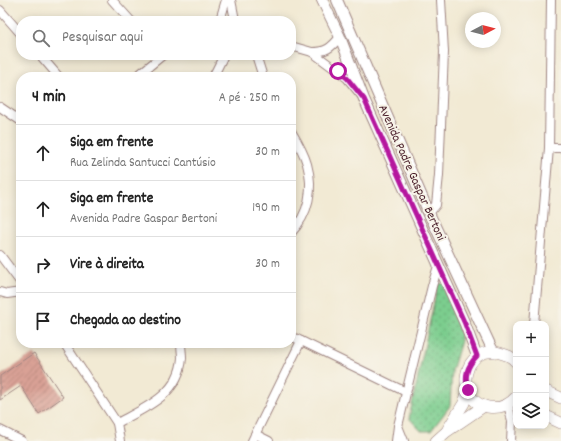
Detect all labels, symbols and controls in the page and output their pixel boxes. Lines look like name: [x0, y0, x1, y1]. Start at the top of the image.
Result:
north arrow: [465, 12, 501, 48]
search box: [16, 16, 296, 60]
icon: search: [30, 27, 52, 49]
text: Pesquisar aqui: [62, 27, 143, 49]
route start: [329, 62, 347, 80]
text: 4 min: [32, 86, 66, 110]
text: A pé · 250 m: [219, 89, 280, 108]
street label: Avenida Padre Gaspar Bertoni: [372, 102, 450, 245]
text: Siga em frente: [70, 132, 153, 154]
icon: ahead: [32, 142, 54, 164]
text: 30 m: [255, 143, 280, 162]
text: Rua Zelinda Santucci Cantúsio: [70, 154, 216, 173]
text: Siga em frente: [70, 188, 153, 210]
icon: ahead: [32, 198, 54, 220]
text: 190 m: [252, 199, 280, 218]
text: Avenida Padre Gaspar Bertoni: [70, 210, 217, 229]
icon: right: [32, 254, 54, 276]
text: Vire à direita: [70, 254, 144, 276]
text: 30 m: [255, 255, 280, 274]
icon: arrive: [32, 310, 54, 332]
text: Chegada ao destino: [70, 310, 181, 332]
map controls: [513, 321, 549, 429]
button: +: [513, 321, 549, 357]
button: −: [513, 357, 549, 393]
route end: [459, 381, 477, 399]
button: layers: [513, 393, 549, 429]

